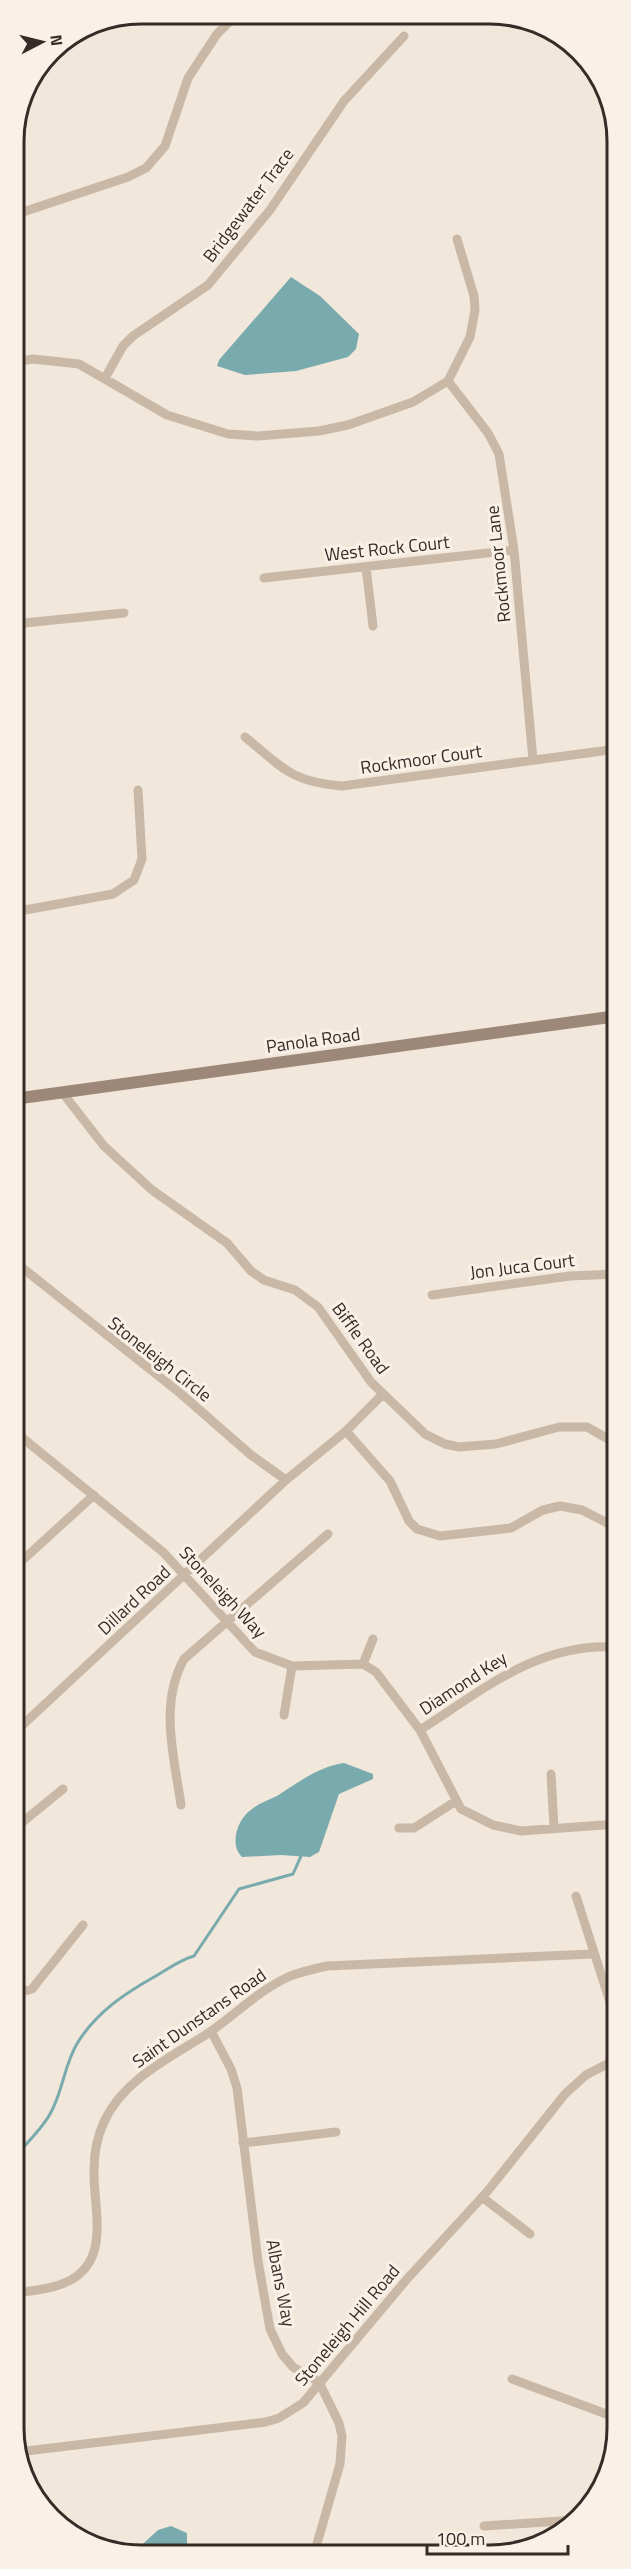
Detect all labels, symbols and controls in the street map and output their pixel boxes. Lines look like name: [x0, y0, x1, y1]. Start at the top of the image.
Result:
north arrow: [12, 12, 72, 72]
text: N: [44, 33, 69, 47]
street label: Bridgewater Trace: [196, 142, 300, 268]
street label: Rockmoor Lane: [478, 504, 518, 624]
street label: West Rock Court: [323, 528, 451, 568]
street label: Rockmoor Court: [359, 737, 484, 781]
street label: Panola Road: [264, 1020, 362, 1060]
street label: Jon Juca Court: [468, 1246, 576, 1286]
street label: Biffle Road: [326, 1296, 396, 1380]
street label: Stoneleigh Circle: [102, 1310, 218, 1408]
street label: Stoneleigh Way: [173, 1540, 273, 1644]
street label: Dillard Road: [91, 1559, 177, 1641]
street label: Diamond Key: [414, 1644, 512, 1722]
street label: Saint Dunstans Road: [126, 1962, 272, 2074]
street label: Albans Way: [259, 2237, 303, 2329]
street label: Stoneleigh Hill Road: [288, 2258, 406, 2392]
scale bar: [427, 2518, 568, 2556]
text: 100 m: [436, 2525, 485, 2552]

